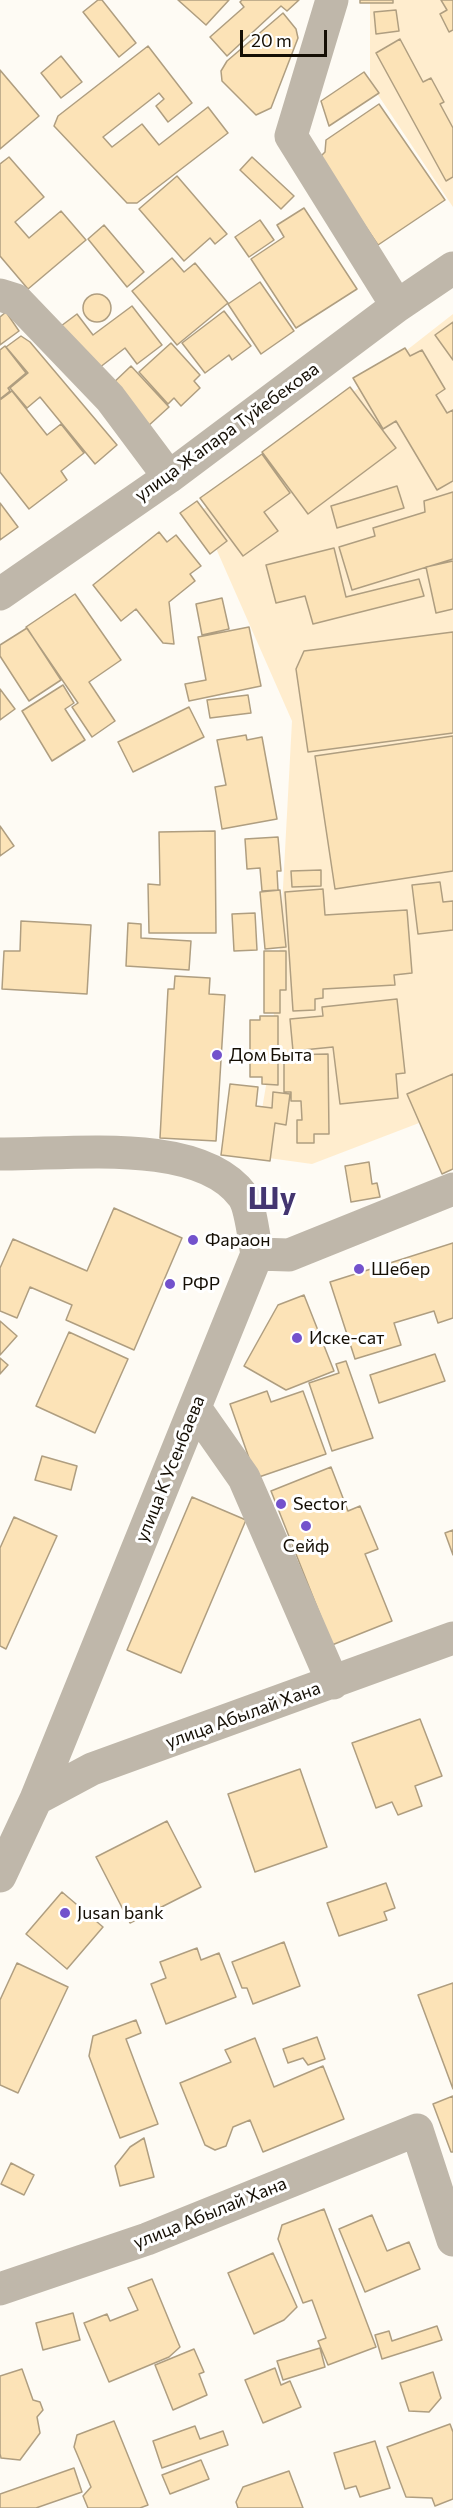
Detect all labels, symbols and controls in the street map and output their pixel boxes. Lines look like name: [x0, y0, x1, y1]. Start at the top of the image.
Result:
scale bar: [243, 18, 330, 56]
text: 20 m: [251, 29, 292, 51]
street label: улица Жапара Туйебекова: [131, 358, 323, 506]
place label: Дом Быта: [229, 1044, 312, 1066]
marker: Дом Быта: [210, 1048, 224, 1062]
district label: Шу: [248, 1181, 296, 1217]
place label: Фараон: [205, 1229, 271, 1251]
marker: Фараон: [186, 1233, 200, 1247]
place label: Шебер: [371, 1258, 430, 1280]
marker: Шебер: [352, 1262, 366, 1276]
place label: РФР: [182, 1273, 220, 1295]
marker: РФР: [163, 1277, 177, 1291]
place label: Иске-сат: [309, 1327, 384, 1349]
marker: Иске-сат: [290, 1331, 304, 1345]
street label: улица К Усенбаева: [131, 1393, 209, 1545]
place label: Sector: [293, 1493, 347, 1515]
marker: Sector: [274, 1497, 288, 1511]
marker: Сейф: [299, 1519, 313, 1533]
place label: Сейф: [283, 1535, 329, 1557]
street label: улица Абылай Хана: [163, 1677, 323, 1753]
place label: Jusan bank: [77, 1902, 164, 1924]
marker: Jusan bank: [58, 1906, 72, 1920]
street label: улица Абылай Хана: [130, 2172, 290, 2254]

